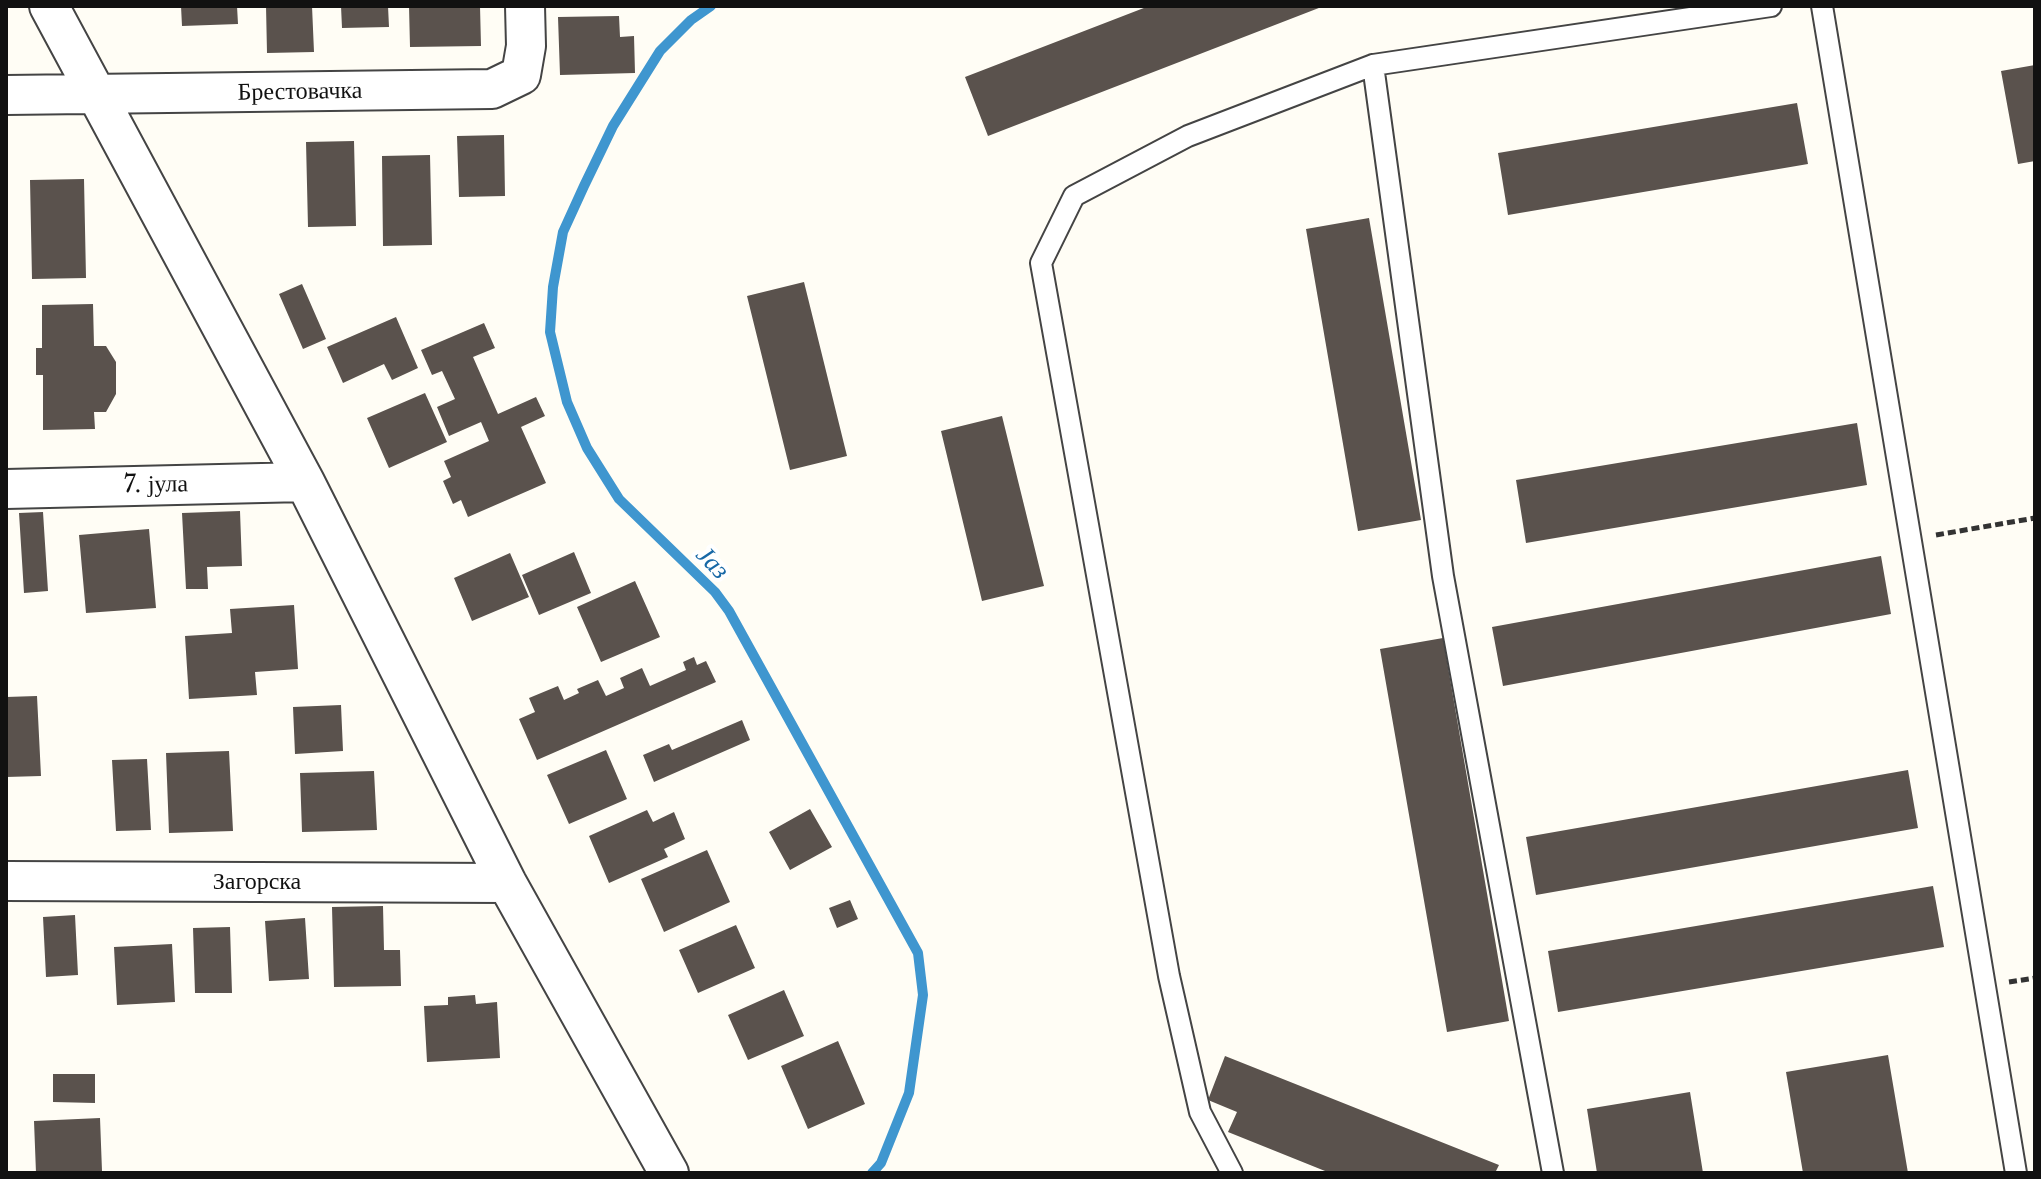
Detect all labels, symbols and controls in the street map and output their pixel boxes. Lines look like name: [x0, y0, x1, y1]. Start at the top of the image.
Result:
street label: Брестовачка: [237, 77, 363, 107]
street label: 7. јула: [124, 470, 188, 500]
water label: Јаз: [689, 540, 735, 586]
street label: Загорска: [213, 868, 301, 896]

